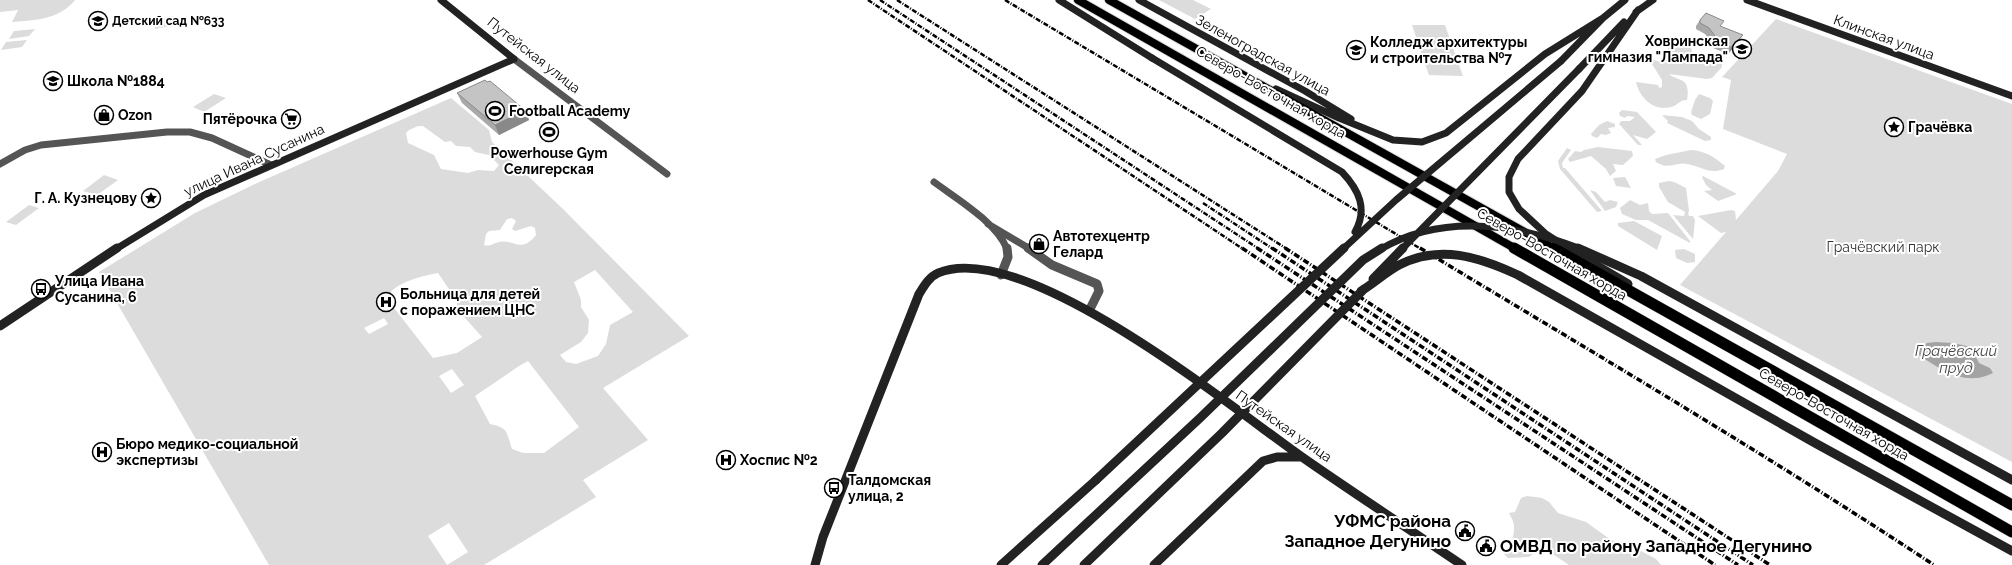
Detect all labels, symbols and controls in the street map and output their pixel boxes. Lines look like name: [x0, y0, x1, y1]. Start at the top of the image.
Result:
school or university icon: Детский сад №633: [87, 10, 109, 32]
street label: Зеленоградская улица: [1193, 11, 1333, 99]
street label: Клинская улица: [1831, 11, 1937, 63]
place label: Детский сад №633: [112, 14, 225, 28]
street label: Путейская улица: [484, 14, 584, 96]
place label: Ховринская гимназия "Лампада": [1588, 33, 1728, 65]
place label: Колледж архитектуры и строительства №7: [1370, 34, 1527, 66]
school or university icon: Ховринская гимназия "Лампада": [1731, 38, 1753, 60]
school or university icon: Колледж архитектуры и строительства №7: [1345, 39, 1367, 61]
street label: Северо-Восточная хорда: [1193, 42, 1349, 142]
school or university icon: Школа №1884: [42, 70, 64, 92]
place label: Школа №1884: [67, 73, 165, 89]
sports icon: Football Academy: [484, 100, 506, 122]
place label: Football Academy: [509, 103, 631, 119]
shop icon: Ozon: [93, 104, 115, 126]
place label: Ozon: [118, 107, 152, 123]
supermarket icon: Пятёрочка: [280, 108, 302, 130]
place label: Пятёрочка: [203, 111, 277, 127]
place icon: Грачёвка: [1883, 116, 1905, 138]
place label: Грачёвка: [1908, 119, 1972, 135]
street label: улица Ивана Сусанина: [181, 120, 327, 200]
sports icon: Powerhouse Gym Селигерская: [538, 121, 560, 143]
place label: Powerhouse Gym Селигерская: [490, 145, 608, 177]
place icon: Г. А. Кузнецову: [140, 187, 162, 209]
place label: Г. А. Кузнецову: [34, 190, 137, 206]
street label: Северо-Восточная хорда: [1474, 204, 1630, 304]
place label: Автотехцентр Гелард: [1053, 228, 1150, 260]
shop icon: Автотехцентр Гелард: [1028, 233, 1050, 255]
park label: Грачёвский парк: [1826, 239, 1940, 255]
place label: Улица Ивана Сусанина, 6: [54, 273, 144, 305]
bus stop icon: Улица Ивана Сусанина, 6: [30, 278, 52, 300]
place label: Больница для детей с поражением ЦНС: [400, 286, 540, 318]
hospital icon: Больница для детей с поражением ЦНС: [375, 291, 397, 313]
water label: Грачёвский пруд: [1915, 342, 1998, 377]
street label: Северо-Восточная хорда: [1756, 364, 1912, 464]
street label: Путейская улица: [1233, 387, 1335, 465]
place label: Бюро медико-социальной экспертизы: [116, 436, 298, 468]
hospital icon: Бюро медико-социальной экспертизы: [91, 441, 113, 463]
hospital icon: Хоспис №2: [715, 449, 737, 471]
place label: Хоспис №2: [739, 452, 818, 468]
place label: Талдомская улица, 2: [848, 472, 931, 504]
bus stop icon: Талдомская улица, 2: [823, 477, 845, 499]
place label: УФМС района Западное Дегунино: [1284, 511, 1451, 551]
public building icon: УФМС района Западное Дегунино: [1454, 520, 1476, 542]
public building icon: ОМВД по району Западное Дегунино: [1475, 535, 1497, 557]
place label: ОМВД по району Западное Дегунино: [1500, 536, 1812, 556]

